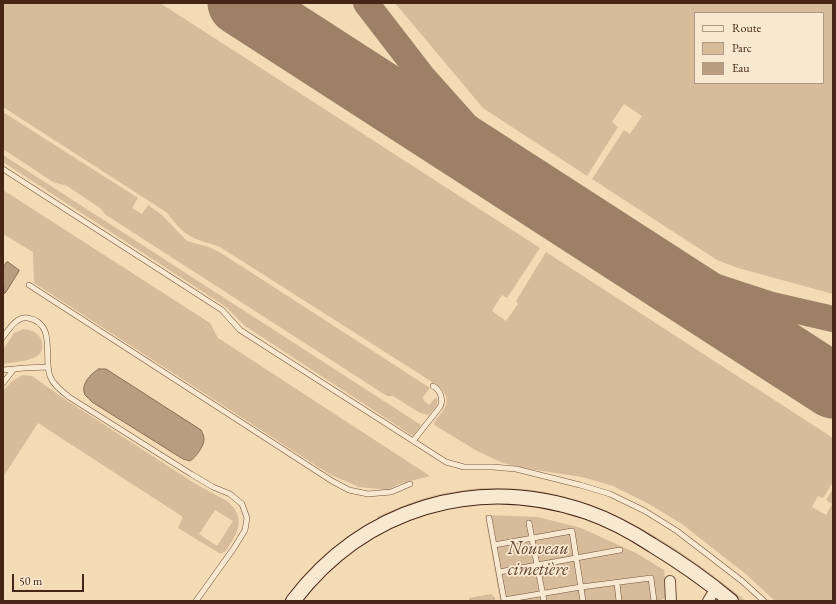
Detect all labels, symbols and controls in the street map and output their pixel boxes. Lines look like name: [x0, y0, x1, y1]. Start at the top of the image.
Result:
legend: [694, 12, 824, 84]
text: Route: [732, 20, 761, 36]
text: Parc: [732, 40, 752, 56]
text: Eau: [732, 60, 750, 76]
park label: Nouveau cimetière: [507, 538, 569, 580]
scale bar: [14, 566, 86, 592]
text: 50 m: [19, 573, 42, 589]

